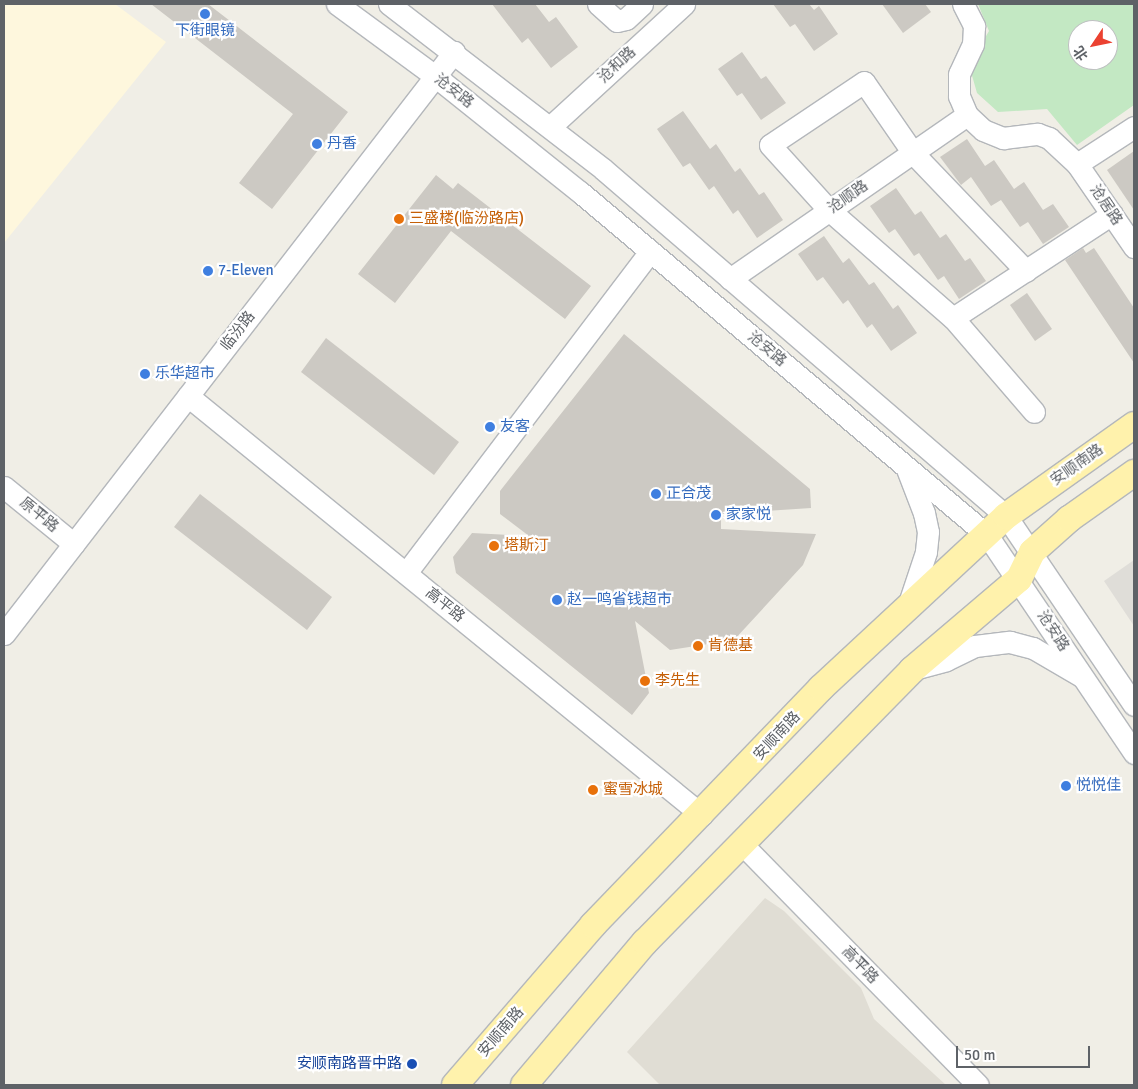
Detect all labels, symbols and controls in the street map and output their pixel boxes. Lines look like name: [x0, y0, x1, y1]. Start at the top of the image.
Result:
marker: 下街眼镜: [199, 8, 211, 20]
north arrow: [1068, 20, 1118, 70]
place label: 下街眼镜: [175, 22, 235, 40]
street label: 沧和路: [594, 43, 640, 87]
text: 北: [1070, 43, 1092, 64]
street label: 沧安路: [431, 70, 477, 112]
place label: 丹香: [327, 135, 357, 153]
marker: 丹香: [311, 138, 323, 150]
street label: 沧顺路: [824, 177, 872, 217]
street label: 沧居路: [1086, 181, 1126, 229]
place label: 三盛楼(临汾路店): [409, 210, 524, 228]
marker: 三盛楼(临汾路店): [393, 213, 405, 225]
place label: 7-Eleven: [218, 262, 274, 280]
marker: 7-Eleven: [202, 265, 214, 277]
street label: 临汾路: [217, 308, 259, 354]
street label: 沧安路: [744, 328, 790, 370]
place label: 乐华超市: [155, 365, 215, 383]
marker: 乐华超市: [139, 368, 151, 380]
place label: 友客: [500, 418, 530, 436]
marker: 友客: [484, 421, 496, 433]
street label: 安顺南路: [1047, 440, 1107, 490]
place label: 正合茂: [666, 485, 711, 503]
marker: 正合茂: [650, 488, 662, 500]
street label: 原平路: [16, 494, 62, 536]
place label: 家家悦: [726, 506, 771, 524]
marker: 家家悦: [710, 509, 722, 521]
place label: 塔斯汀: [504, 537, 549, 555]
marker: 塔斯汀: [488, 540, 500, 552]
street label: 高平路: [422, 584, 468, 626]
place label: 赵一鸣省钱超市: [567, 591, 672, 609]
marker: 赵一鸣省钱超市: [551, 594, 563, 606]
street label: 沧安路: [1033, 607, 1073, 655]
place label: 肯德基: [708, 637, 753, 655]
marker: 肯德基: [692, 640, 704, 652]
place label: 李先生: [655, 672, 700, 690]
marker: 李先生: [639, 675, 651, 687]
street label: 安顺南路: [750, 708, 804, 764]
place label: 悦悦佳: [1076, 777, 1121, 795]
marker: 悦悦佳: [1060, 780, 1072, 792]
place label: 蜜雪冰城: [603, 781, 663, 799]
marker: 蜜雪冰城: [587, 784, 599, 796]
street label: 高平路: [838, 943, 882, 987]
street label: 安顺南路: [475, 1003, 527, 1061]
scale bar: [958, 1036, 1092, 1068]
text: 50 m: [964, 1046, 995, 1064]
place label: 安顺南路晋中路: [297, 1055, 402, 1073]
marker: 安顺南路晋中路: [406, 1058, 418, 1070]

